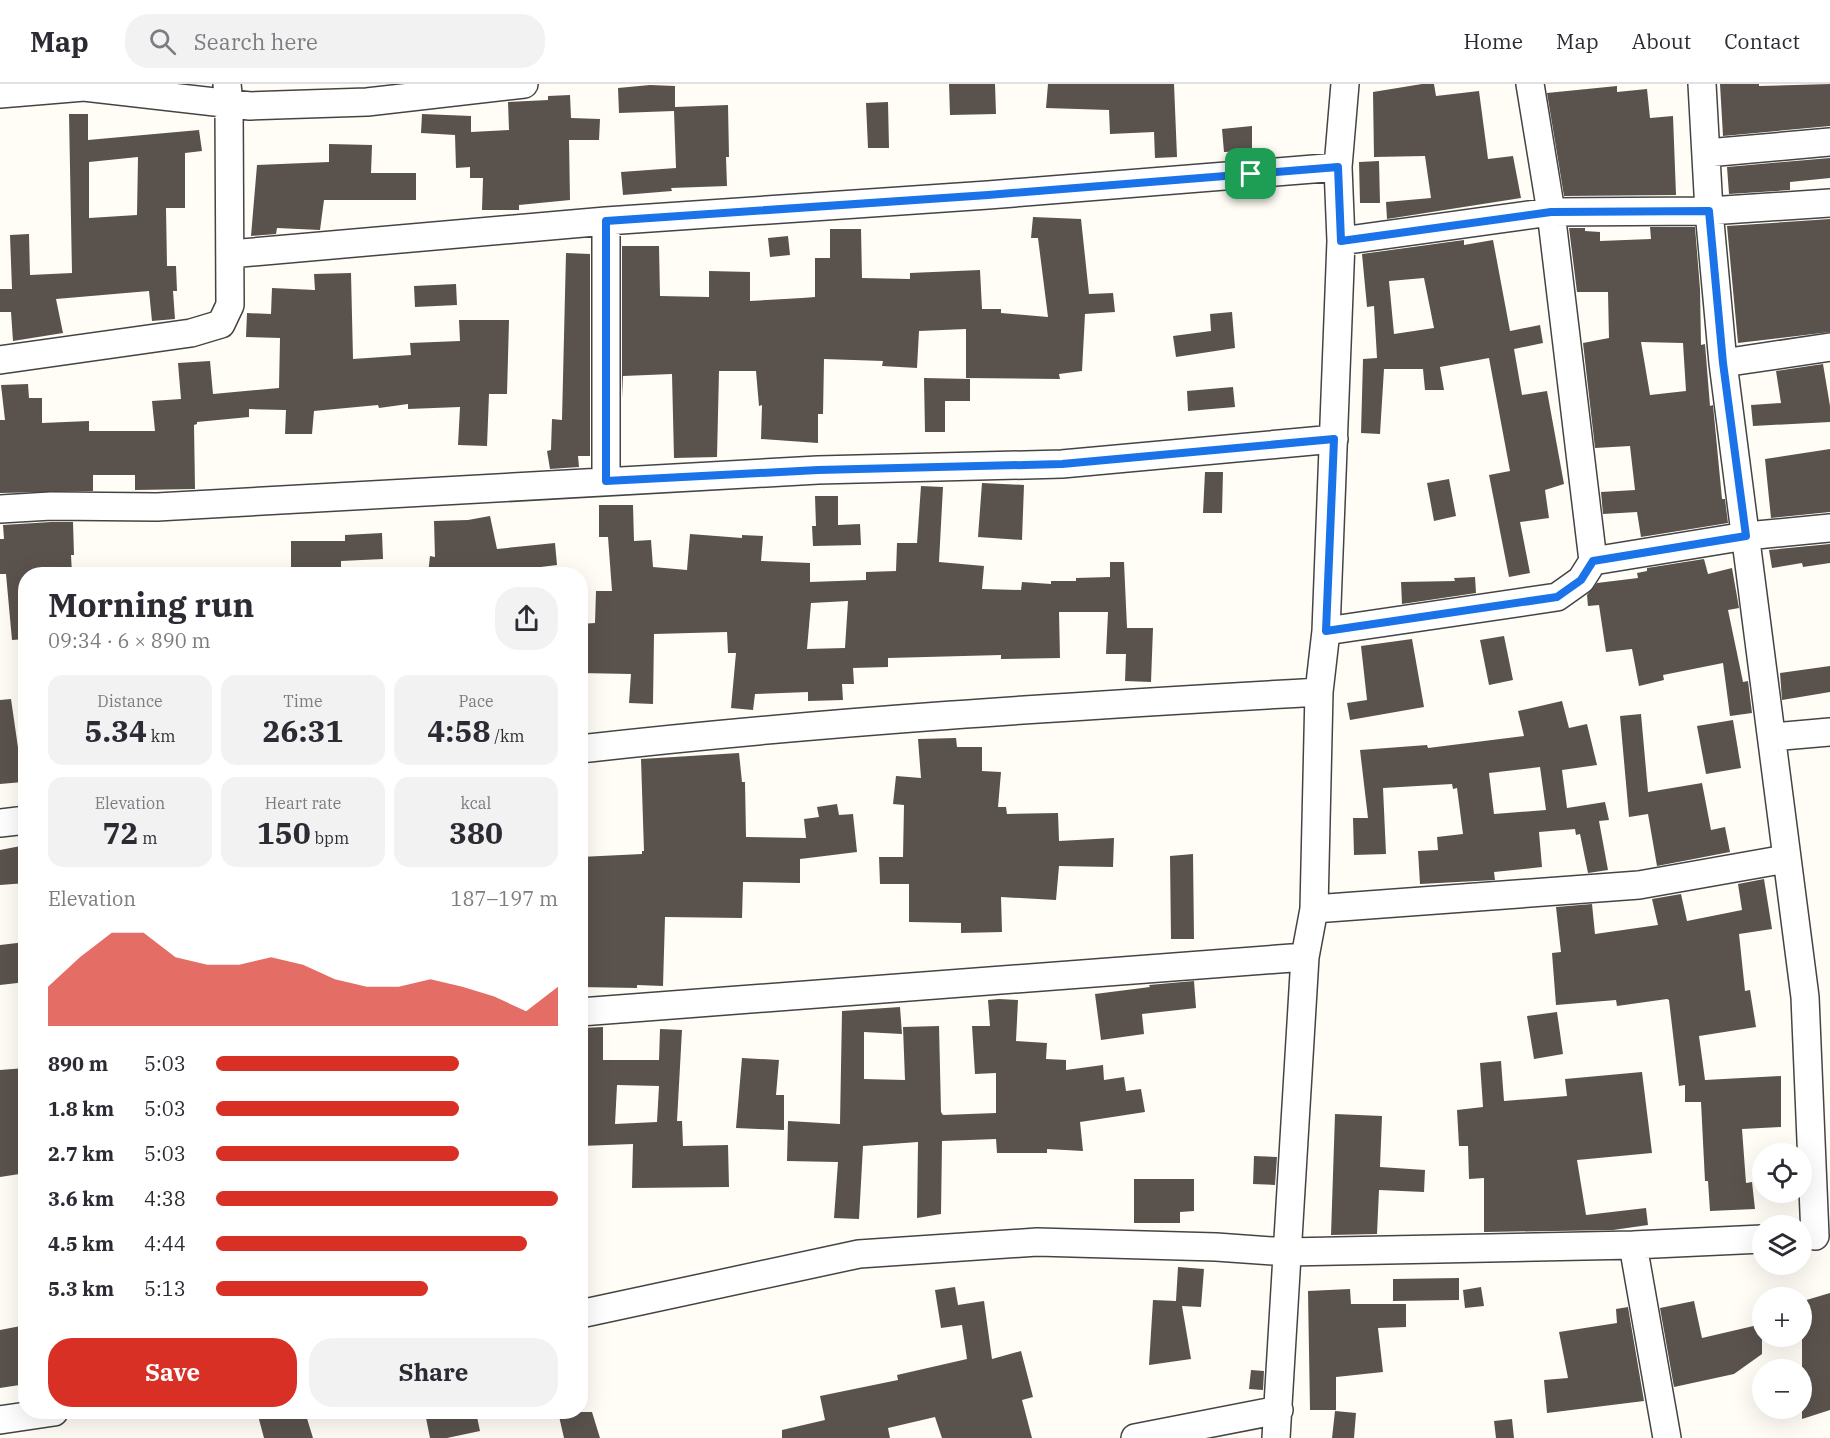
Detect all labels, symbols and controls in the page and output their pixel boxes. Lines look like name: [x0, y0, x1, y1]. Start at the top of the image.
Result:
search box: [125, 14, 545, 68]
text: Map: [30, 23, 89, 60]
icon: search: [146, 25, 179, 58]
text: Search here: [194, 27, 318, 56]
text: Home: [1463, 27, 1523, 55]
text: Map: [1556, 27, 1599, 55]
text: About: [1632, 27, 1691, 55]
text: Contact: [1724, 27, 1800, 55]
pin: [1225, 148, 1276, 199]
icon: arrive: [1234, 157, 1267, 190]
text: Morning run: [48, 583, 254, 626]
button: share: [495, 587, 558, 650]
text: 09:34 · 6 × 890 m: [48, 627, 211, 654]
text: Distance: [97, 691, 163, 711]
text: Time: [283, 691, 323, 711]
text: Pace: [458, 691, 494, 711]
text: 5.34: [85, 711, 147, 750]
text: 26:31: [262, 711, 344, 750]
text: 4:58: [427, 711, 490, 750]
text: km: [147, 726, 175, 746]
text: /km: [490, 726, 525, 746]
text: Elevation: [95, 793, 165, 813]
text: Heart rate: [265, 793, 341, 813]
text: kcal: [461, 793, 491, 813]
text: 72: [103, 813, 139, 852]
text: 150: [257, 813, 311, 852]
text: 380: [449, 813, 503, 852]
text: m: [139, 828, 157, 848]
text: bpm: [311, 828, 349, 848]
text: Elevation: [48, 885, 136, 912]
text: 187–197 m: [451, 885, 558, 912]
text: 890 m: [48, 1050, 108, 1077]
text: 5:03: [144, 1050, 186, 1077]
text: 1.8 km: [48, 1095, 114, 1122]
text: 5:03: [144, 1095, 186, 1122]
text: 2.7 km: [48, 1140, 114, 1167]
text: 5:03: [144, 1140, 186, 1167]
map controls: [1752, 1143, 1812, 1419]
button: locate: [1752, 1143, 1812, 1203]
text: 3.6 km: [48, 1185, 114, 1212]
text: 4:38: [144, 1185, 186, 1212]
button: layers: [1752, 1215, 1812, 1275]
text: 4.5 km: [48, 1230, 114, 1257]
text: 4:44: [144, 1230, 186, 1257]
text: 5.3 km: [48, 1275, 114, 1302]
text: 5:13: [144, 1275, 186, 1302]
button: +: [1752, 1287, 1812, 1347]
button: Save: [48, 1338, 297, 1407]
button: Share: [309, 1338, 558, 1407]
button: −: [1752, 1359, 1812, 1419]

